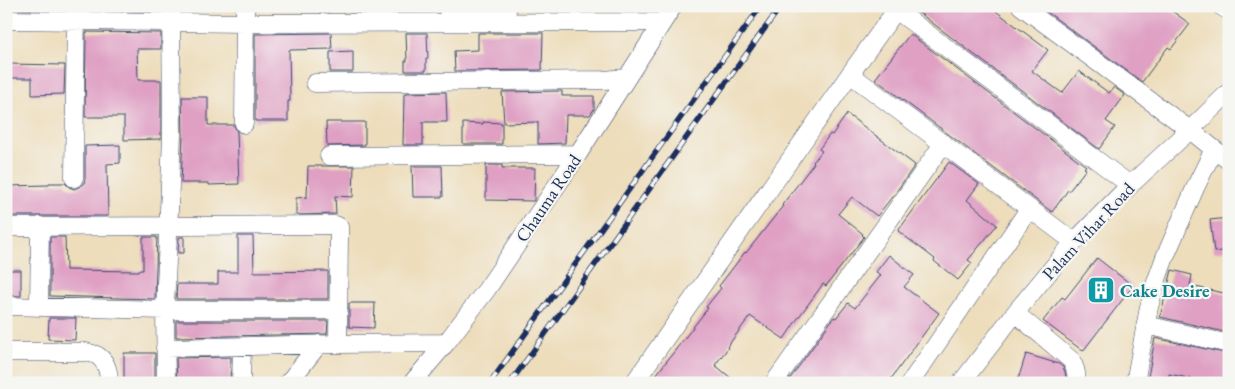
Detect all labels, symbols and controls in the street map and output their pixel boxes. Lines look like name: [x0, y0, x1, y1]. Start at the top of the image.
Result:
street label: Chauma Road: [510, 149, 586, 246]
street label: Palam Vihar Road: [1037, 177, 1140, 285]
building icon: Cake Desire: [1086, 275, 1116, 305]
place label: Cake Desire: [1120, 279, 1210, 302]

